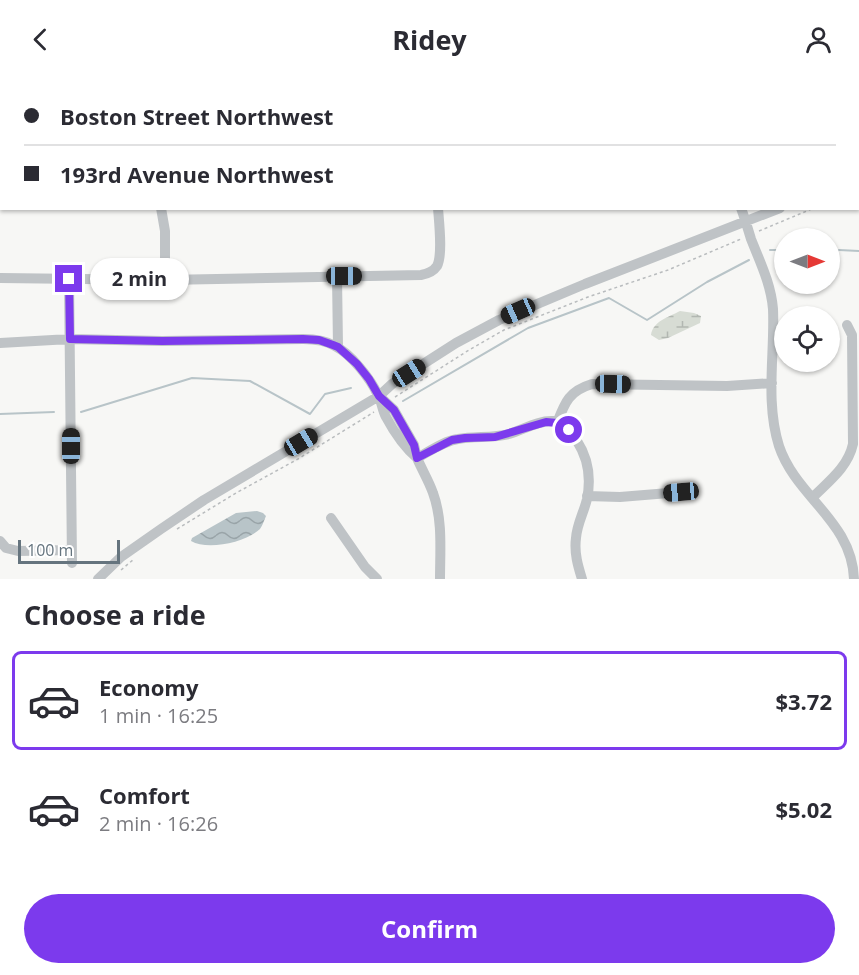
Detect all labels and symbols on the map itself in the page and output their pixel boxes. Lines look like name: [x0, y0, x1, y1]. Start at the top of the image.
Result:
north arrow: [774, 228, 840, 294]
callout: 2 min: [90, 258, 189, 300]
route end: [55, 265, 82, 292]
car: [326, 267, 362, 285]
car: [498, 295, 538, 327]
car: [389, 356, 429, 390]
car: [595, 375, 631, 393]
route start: [555, 416, 582, 443]
car: [281, 425, 321, 459]
car: [62, 428, 80, 464]
car: [662, 481, 700, 503]
scale bar: [18, 537, 120, 564]

